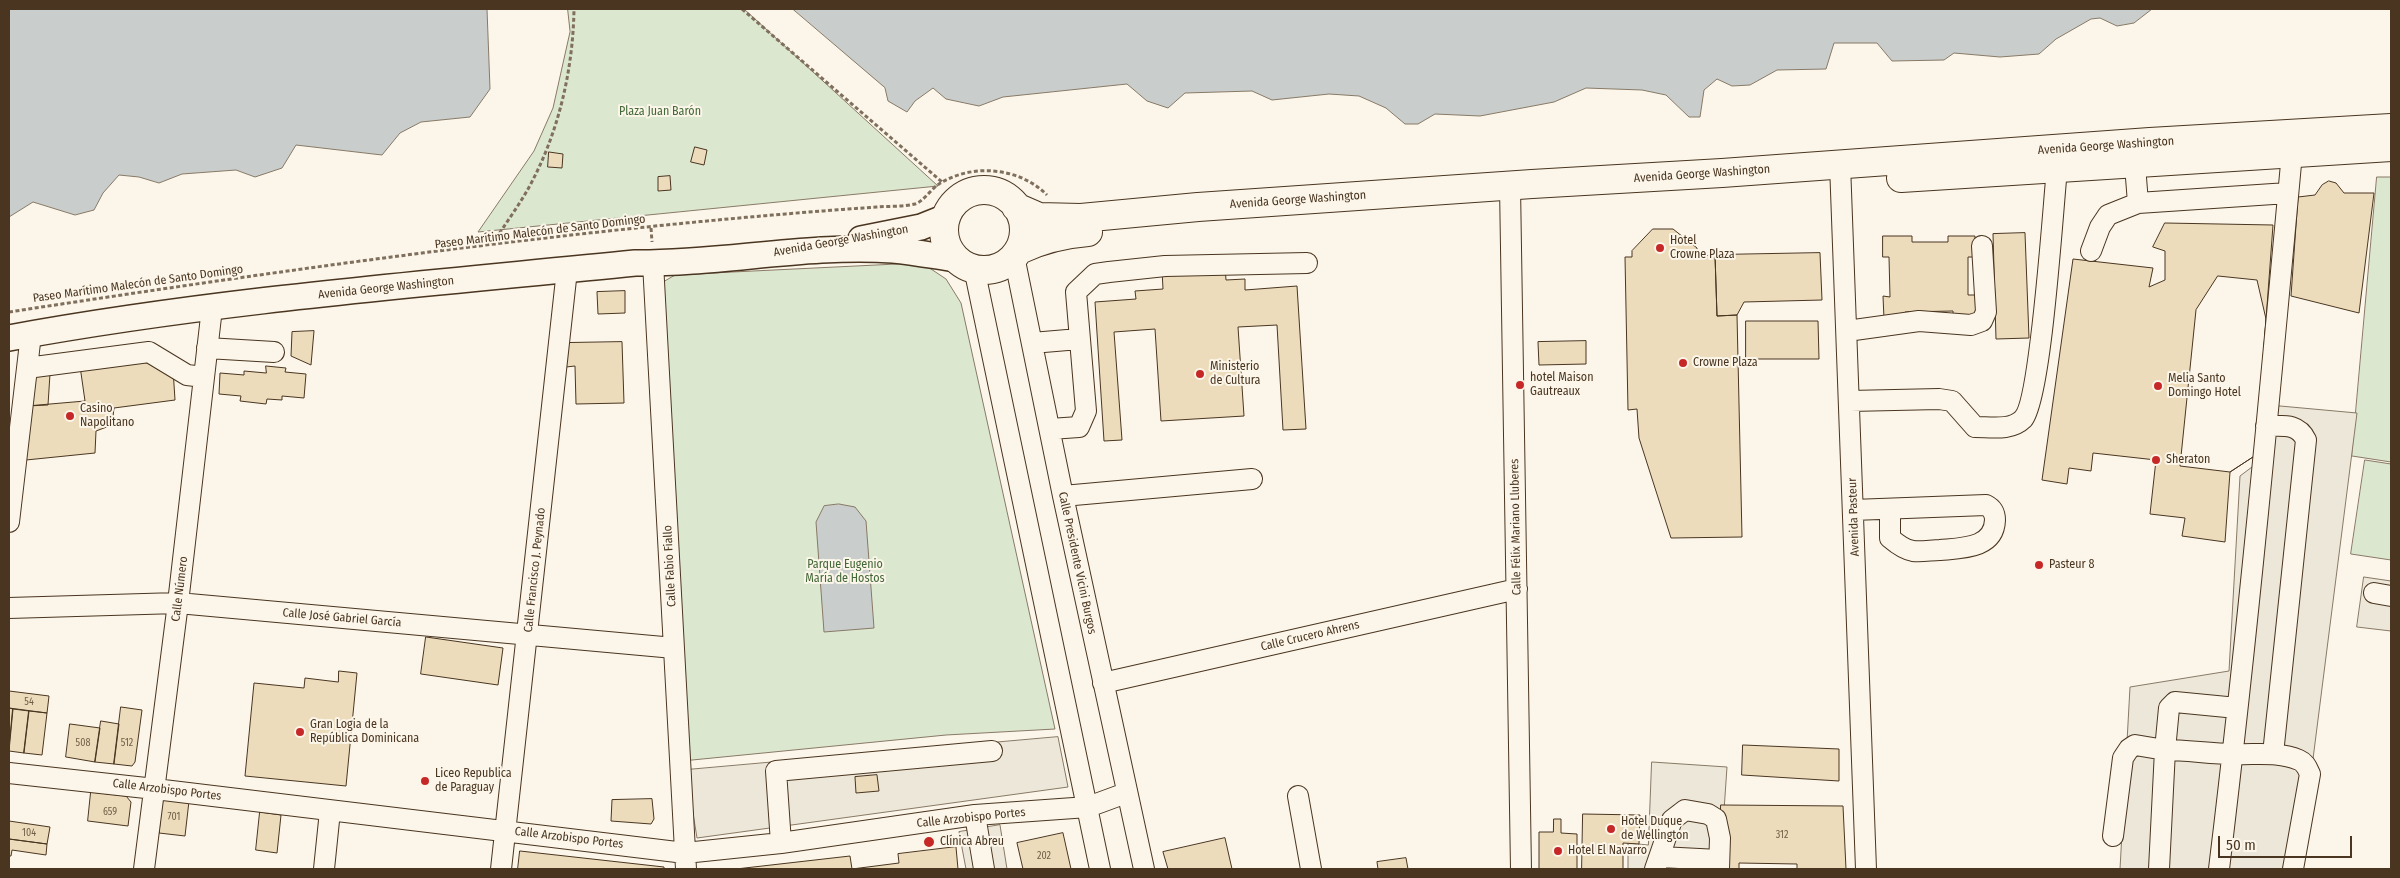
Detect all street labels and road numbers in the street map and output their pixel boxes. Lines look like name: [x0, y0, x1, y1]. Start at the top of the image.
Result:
street label: Avenida George Washington: [2037, 134, 2175, 158]
street label: Avenida George Washington: [1633, 162, 1771, 186]
street label: Avenida George Washington: [1229, 188, 1367, 212]
street label: Paseo Marítimo Malecón de Santo Domingo: [434, 212, 646, 252]
street label: Avenida George Washington: [772, 222, 910, 260]
street label: Paseo Marítimo Malecón de Santo Domingo: [32, 262, 244, 306]
street label: Avenida George Washington: [317, 274, 455, 302]
street label: Calle Félix Mariano Lluberes: [1508, 459, 1524, 595]
street label: Avenida Pasteur: [1845, 477, 1863, 557]
street label: Calle Presidente Vicini Burgos: [1055, 491, 1099, 635]
street label: Calle Francisco J. Peynado: [521, 507, 549, 633]
street label: Calle Fabio Fiallo: [661, 525, 679, 607]
street label: Calle Número: [169, 556, 191, 622]
street label: Calle José Gabriel García: [282, 606, 402, 630]
street label: Calle Crucero Ahrens: [1259, 618, 1361, 654]
street label: Calle Arzobispo Portes: [112, 776, 222, 804]
street label: Calle Arzobispo Portes: [916, 805, 1026, 831]
street label: Calle Arzobispo Portes: [514, 824, 624, 852]

